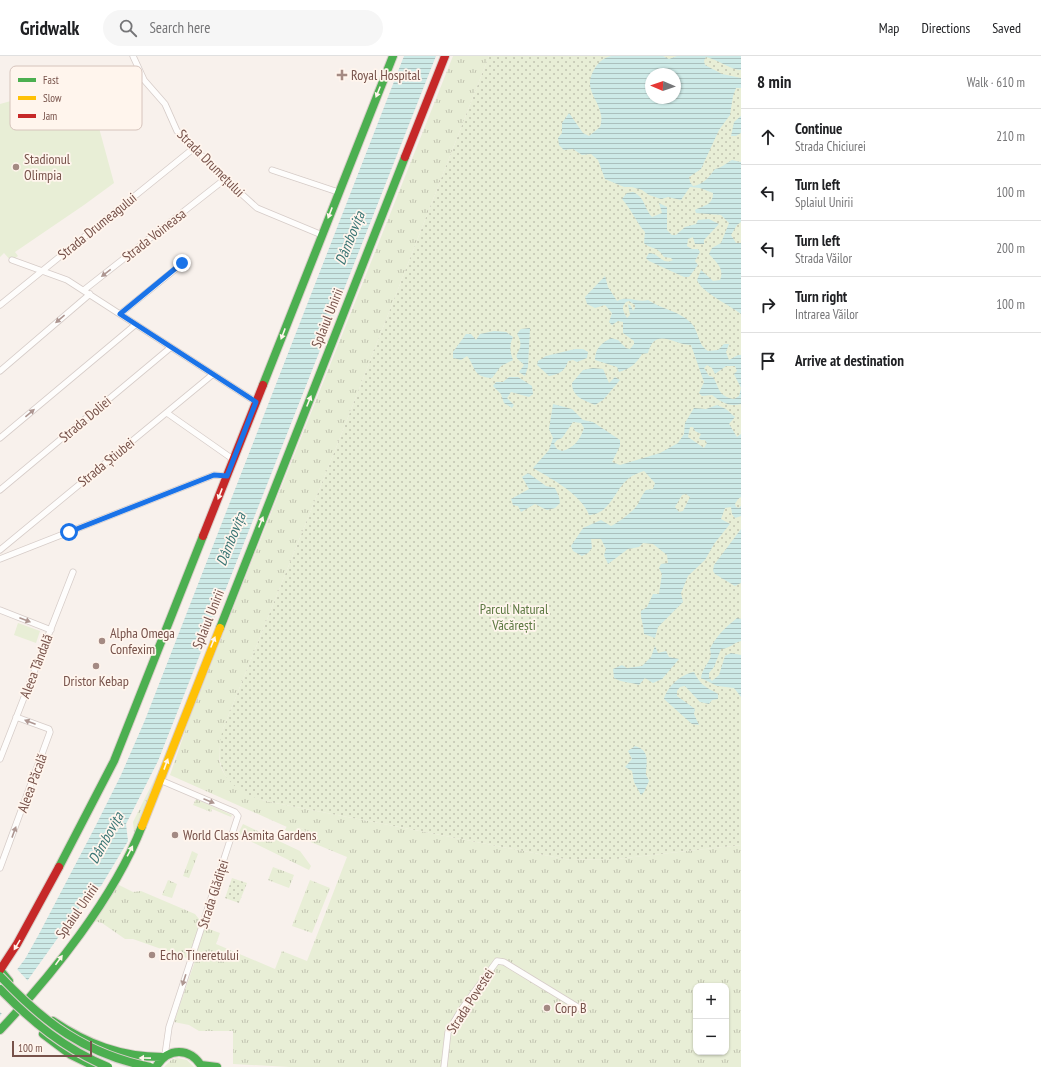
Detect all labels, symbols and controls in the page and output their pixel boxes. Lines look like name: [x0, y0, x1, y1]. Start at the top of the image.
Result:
search box: [103, 10, 383, 46]
text: Gridwalk: [20, 16, 79, 40]
icon: search: [117, 17, 139, 39]
text: Search here: [149, 18, 210, 37]
text: Map: [879, 19, 899, 37]
text: Directions: [921, 19, 970, 37]
text: Saved: [992, 19, 1021, 37]
legend: [10, 66, 142, 130]
place label: Royal Hospital: [351, 66, 421, 84]
north arrow: [645, 68, 681, 104]
marker: Royal Hospital: [336, 69, 348, 81]
text: 8 min: [757, 71, 791, 93]
text: Fast: [43, 73, 59, 87]
text: Walk · 610 m: [967, 74, 1025, 91]
one-way arrow: [375, 87, 381, 98]
text: Slow: [43, 91, 62, 105]
text: Jam: [42, 109, 57, 123]
text: Continue: [795, 119, 842, 138]
street label: Strada Drumețului: [173, 125, 249, 201]
icon: ahead: [757, 126, 779, 148]
text: 210 m: [996, 128, 1025, 145]
text: Strada Chiciurei: [795, 138, 866, 155]
place label: Stadionul Olimpia: [24, 150, 71, 184]
marker: Stadionul Olimpia: [11, 162, 21, 172]
text: Turn left: [795, 175, 840, 194]
icon: left: [757, 182, 779, 204]
text: 100 m: [996, 184, 1025, 201]
street label: Strada Drumeagului: [54, 189, 140, 263]
text: Splaiul Unirii: [795, 194, 853, 211]
street label: Strada Voineasa: [118, 204, 190, 266]
one-way arrow: [327, 207, 333, 219]
water label: Dâmbovița: [330, 208, 369, 267]
text: Turn left: [795, 231, 840, 250]
icon: left: [757, 238, 779, 260]
text: 200 m: [996, 240, 1025, 257]
text: Strada Văilor: [795, 250, 852, 267]
route end: [173, 254, 191, 272]
one-way arrow: [101, 268, 112, 277]
street label: Splaiul Unirii: [307, 286, 347, 350]
text: Turn right: [795, 287, 847, 306]
icon: right: [757, 294, 779, 316]
text: 100 m: [996, 296, 1025, 313]
text: Intrarea Văilor: [795, 306, 858, 323]
one-way arrow: [55, 315, 65, 324]
one-way arrow: [280, 329, 286, 340]
icon: arrive: [757, 350, 779, 372]
text: Arrive at destination: [795, 351, 904, 370]
street label: Strada Doliei: [55, 392, 115, 446]
one-way arrow: [306, 394, 312, 406]
one-way arrow: [25, 408, 35, 417]
street label: Strada Știubei: [74, 434, 138, 490]
one-way arrow: [217, 489, 223, 501]
water label: Dâmbovița: [211, 509, 250, 568]
one-way arrow: [258, 516, 264, 527]
route start: [60, 523, 78, 541]
street label: Splaiul Unirii: [188, 587, 228, 651]
park label: Parcul Natural Văcărești: [480, 600, 549, 634]
one-way arrow: [20, 618, 32, 624]
place label: Alpha Omega Confexim: [110, 624, 175, 658]
street label: Aleea Tândală: [16, 631, 56, 701]
marker: Alpha Omega Confexim: [97, 636, 107, 646]
one-way arrow: [211, 636, 217, 648]
marker: Dristor Kebap: [91, 661, 101, 671]
place label: Dristor Kebap: [63, 672, 129, 690]
one-way arrow: [24, 719, 35, 725]
street label: Aleea Păcală: [13, 751, 51, 815]
one-way arrow: [164, 757, 170, 769]
one-way arrow: [204, 798, 215, 804]
water label: Dâmbovița: [84, 808, 128, 867]
one-way arrow: [11, 825, 17, 837]
place label: World Class Asmita Gardens: [183, 826, 317, 844]
marker: World Class Asmita Gardens: [170, 830, 180, 840]
one-way arrow: [127, 846, 134, 857]
street label: Strada Glădiței: [193, 857, 233, 931]
street label: Splaiul Unirii: [52, 880, 102, 942]
one-way arrow: [13, 939, 20, 951]
place label: Echo Tineretului: [160, 946, 239, 964]
marker: Echo Tineretului: [147, 950, 157, 960]
one-way arrow: [55, 955, 63, 965]
street label: Strada Povestei: [442, 965, 498, 1037]
one-way arrow: [181, 975, 187, 987]
map controls: [693, 983, 729, 1055]
button: +: [693, 983, 729, 1019]
place label: Corp B: [555, 999, 587, 1017]
marker: Corp B: [542, 1003, 552, 1013]
button: −: [693, 1019, 729, 1055]
scale bar: [12, 1039, 92, 1058]
text: 100 m: [18, 1041, 42, 1055]
one-way arrow: [138, 1055, 151, 1061]

